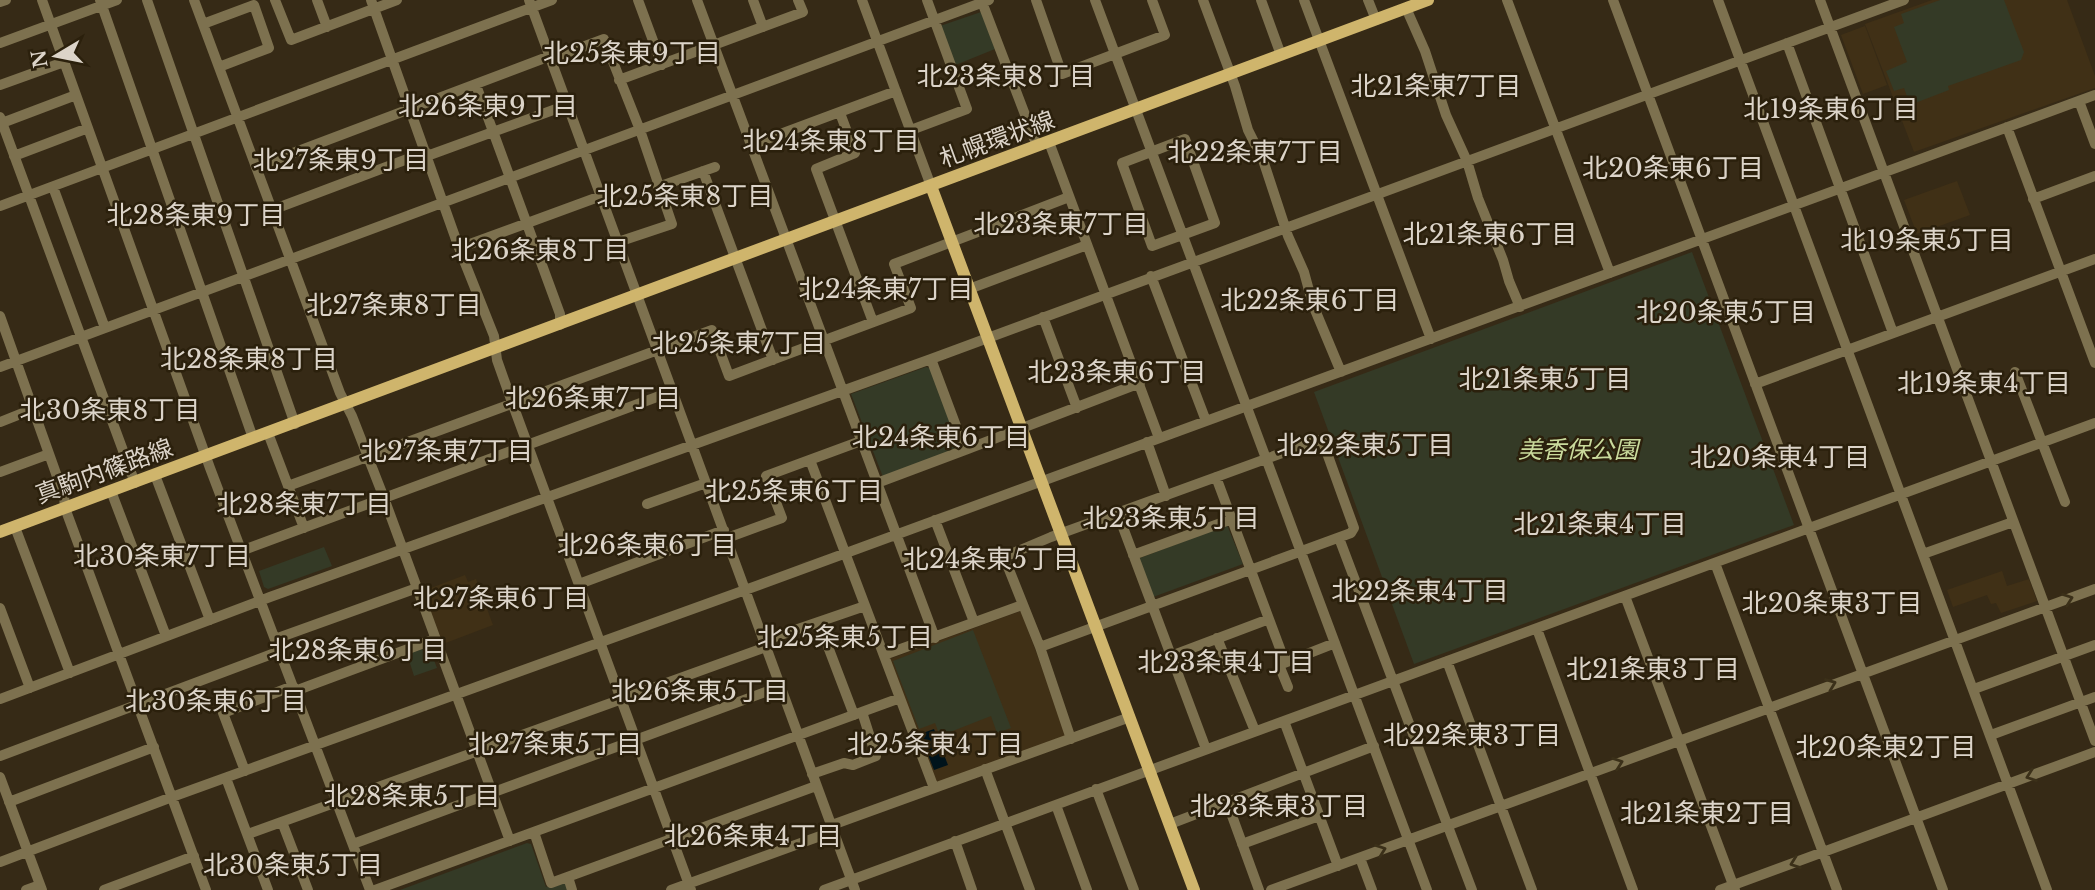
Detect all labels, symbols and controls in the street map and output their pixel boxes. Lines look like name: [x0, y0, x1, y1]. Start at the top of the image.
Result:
north arrow: [21, 21, 91, 91]
district label: 北25条東9丁目: [543, 37, 721, 69]
text: N: [27, 48, 53, 70]
district label: 北23条東8丁目: [917, 60, 1095, 92]
district label: 北21条東7丁目: [1351, 70, 1521, 102]
district label: 北26条東9丁目: [398, 90, 578, 122]
district label: 北19条東6丁目: [1743, 93, 1919, 125]
street label: 札幌環状線: [936, 105, 1058, 173]
district label: 北24条東8丁目: [743, 125, 919, 157]
district label: 北22条東7丁目: [1167, 136, 1343, 168]
district label: 北27条東9丁目: [253, 144, 429, 176]
district label: 北20条東6丁目: [1582, 152, 1764, 184]
district label: 北25条東8丁目: [597, 180, 773, 212]
district label: 北28条東9丁目: [107, 199, 285, 231]
district label: 北23条東7丁目: [973, 208, 1149, 240]
district label: 北21条東6丁目: [1403, 218, 1577, 250]
district label: 北19条東5丁目: [1840, 224, 2014, 256]
district label: 北26条東8丁目: [451, 234, 629, 266]
district label: 北24条東7丁目: [799, 273, 973, 305]
district label: 北22条東6丁目: [1221, 284, 1399, 316]
district label: 北27条東8丁目: [307, 289, 481, 321]
district label: 北20条東5丁目: [1636, 296, 1816, 328]
district label: 北25条東7丁目: [652, 327, 826, 359]
district label: 北28条東8丁目: [160, 343, 338, 375]
district label: 北23条東6丁目: [1028, 356, 1206, 388]
district label: 北21条東5丁目: [1459, 363, 1631, 395]
district label: 北19条東4丁目: [1897, 367, 2071, 399]
district label: 北26条東7丁目: [505, 382, 681, 414]
district label: 北30条東8丁目: [20, 394, 200, 426]
district label: 北24条東6丁目: [852, 421, 1030, 453]
district label: 北22条東5丁目: [1277, 429, 1453, 461]
street label: 真駒内篠路線: [31, 433, 177, 509]
district label: 北27条東7丁目: [361, 435, 533, 467]
park label: 美香保公園: [1518, 435, 1641, 464]
district label: 北20条東4丁目: [1690, 441, 1870, 473]
district label: 北25条東6丁目: [705, 475, 883, 507]
district label: 北28条東7丁目: [217, 488, 391, 520]
district label: 北23条東5丁目: [1083, 502, 1259, 534]
district label: 北21条東4丁目: [1514, 508, 1686, 540]
district label: 北26条東6丁目: [557, 529, 737, 561]
district label: 北30条東7丁目: [73, 540, 251, 572]
district label: 北24条東5丁目: [903, 543, 1079, 575]
district label: 北22条東4丁目: [1331, 575, 1509, 607]
district label: 北27条東6丁目: [413, 582, 589, 614]
district label: 北20条東3丁目: [1742, 587, 1922, 619]
one-way arrow: [2062, 593, 2074, 607]
district label: 北25条東5丁目: [757, 621, 933, 653]
district label: 北28条東6丁目: [269, 634, 447, 666]
district label: 北23条東4丁目: [1137, 646, 1315, 678]
district label: 北21条東3丁目: [1566, 653, 1740, 685]
district label: 北26条東5丁目: [611, 675, 789, 707]
one-way arrow: [1825, 679, 1837, 693]
district label: 北30条東6丁目: [125, 685, 307, 717]
district label: 北22条東3丁目: [1383, 719, 1561, 751]
district label: 北27条東5丁目: [468, 728, 642, 760]
district label: 北25条東4丁目: [847, 728, 1023, 760]
district label: 北20条東2丁目: [1796, 731, 1976, 763]
one-way arrow: [1612, 758, 1624, 772]
one-way arrow: [2025, 768, 2038, 782]
district label: 北28条東5丁目: [324, 780, 500, 812]
district label: 北23条東3丁目: [1190, 790, 1368, 822]
district label: 北21条東2丁目: [1620, 797, 1794, 829]
district label: 北26条東4丁目: [664, 820, 842, 852]
one-way arrow: [1375, 844, 1387, 858]
district label: 北30条東5丁目: [203, 849, 383, 881]
one-way arrow: [1789, 855, 1801, 869]

